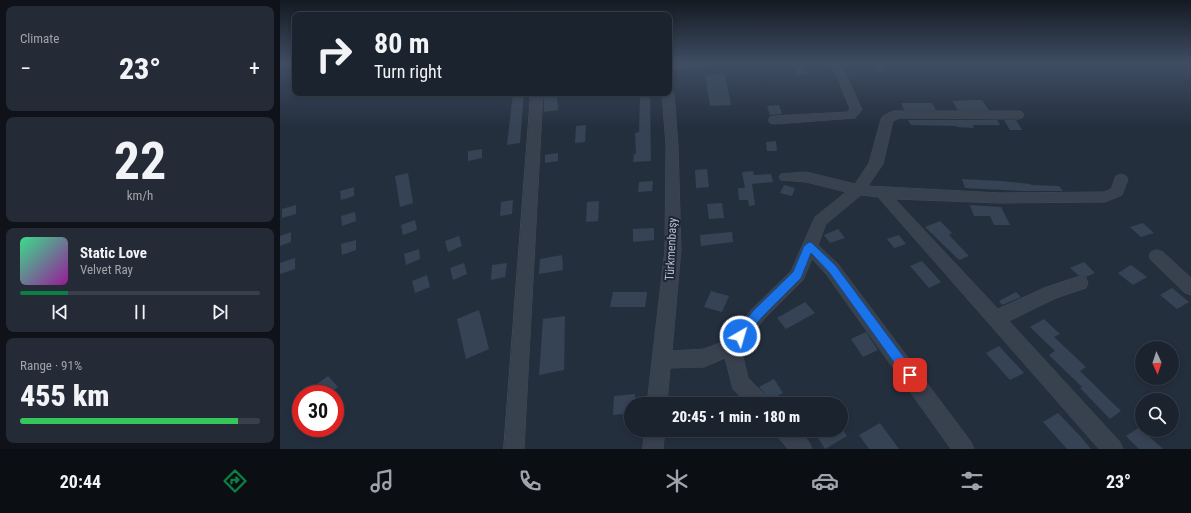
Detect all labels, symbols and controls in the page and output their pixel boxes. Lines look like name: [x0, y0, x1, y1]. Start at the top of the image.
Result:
text: 80 m: [374, 27, 430, 60]
icon: right: [308, 28, 360, 80]
text: Climate: [20, 31, 59, 46]
text: 23°: [119, 51, 161, 86]
text: −: [20, 56, 31, 81]
text: +: [249, 56, 260, 81]
text: Turn right: [374, 61, 442, 82]
text: 22: [114, 131, 166, 192]
text: km/h: [127, 188, 153, 203]
street label: Türkmenbaşy: [662, 217, 680, 281]
text: Static Love: [80, 244, 147, 262]
text: Velvet Ray: [80, 262, 133, 277]
icon: previous: [49, 301, 71, 323]
icon: pause: [129, 301, 151, 323]
icon: next: [209, 301, 231, 323]
position arrow: [719, 315, 761, 357]
north arrow: [1135, 341, 1179, 385]
map controls: [1135, 341, 1179, 437]
text: Range · 91%: [20, 358, 82, 373]
pin: [893, 358, 927, 392]
icon: arrive: [899, 364, 921, 386]
text: 455 km: [20, 378, 109, 413]
speed limit sign: 30: [292, 385, 344, 437]
button: search: [1135, 393, 1179, 437]
text: 20:45 · 1 min · 180 m: [672, 408, 800, 426]
icon: directions: [221, 467, 249, 495]
icon: music: [368, 467, 396, 495]
icon: phone: [516, 467, 544, 495]
icon: climate: [663, 467, 691, 495]
icon: car: [811, 467, 839, 495]
icon: filters: [958, 467, 986, 495]
text: 20:44: [60, 471, 101, 492]
text: 23°: [1106, 471, 1131, 492]

